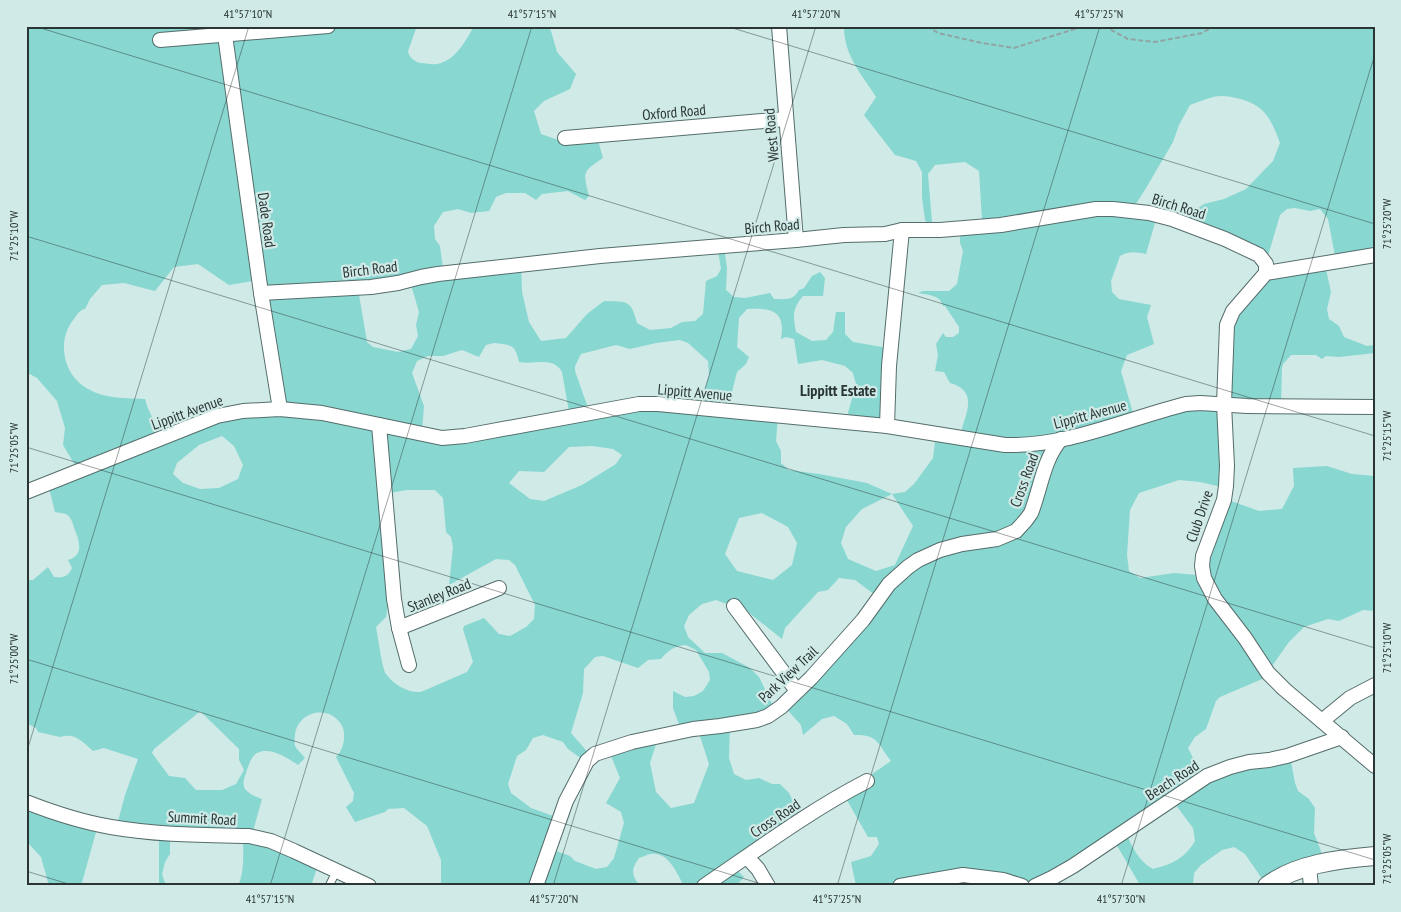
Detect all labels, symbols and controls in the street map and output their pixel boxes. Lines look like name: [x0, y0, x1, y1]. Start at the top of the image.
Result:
text: 41°57'10"N: [224, 6, 272, 21]
text: 41°57'15"N: [508, 6, 556, 21]
text: 41°57'20"N: [792, 6, 840, 21]
text: 41°57'25"N: [1075, 6, 1123, 21]
street label: Oxford Road: [641, 100, 707, 124]
street label: West Road: [759, 107, 783, 163]
street label: Birch Road: [1150, 189, 1208, 223]
street label: Dade Road: [254, 191, 280, 249]
text: 71°25'20"W: [1379, 199, 1394, 249]
text: 71°25'10"W: [6, 211, 21, 261]
street label: Birch Road: [744, 214, 800, 238]
street label: Birch Road: [341, 256, 399, 282]
street label: Lippitt Avenue: [657, 379, 733, 405]
district label: Lippitt Estate: [800, 380, 876, 400]
street label: Lippitt Avenue: [149, 390, 225, 434]
street label: Lippitt Avenue: [1051, 395, 1129, 433]
text: 71°25'15"W: [1379, 411, 1394, 461]
text: 71°25'05"W: [6, 423, 21, 473]
street label: Cross Road: [1005, 450, 1043, 510]
street label: Club Drive: [1181, 487, 1217, 545]
street label: Stanley Road: [405, 574, 473, 616]
text: 71°25'10"W: [1379, 623, 1394, 673]
text: 71°25'00"W: [6, 634, 21, 684]
street label: Park View Trail: [754, 641, 822, 706]
street label: Beach Road: [1142, 756, 1202, 804]
street label: Cross Road: [746, 794, 804, 842]
street label: Summit Road: [167, 807, 237, 829]
text: 71°25'05"W: [1379, 834, 1394, 884]
text: 41°57'15"N: [246, 891, 294, 906]
text: 41°57'20"N: [530, 891, 578, 906]
text: 41°57'25"N: [813, 891, 861, 906]
text: 41°57'30"N: [1097, 891, 1145, 906]

